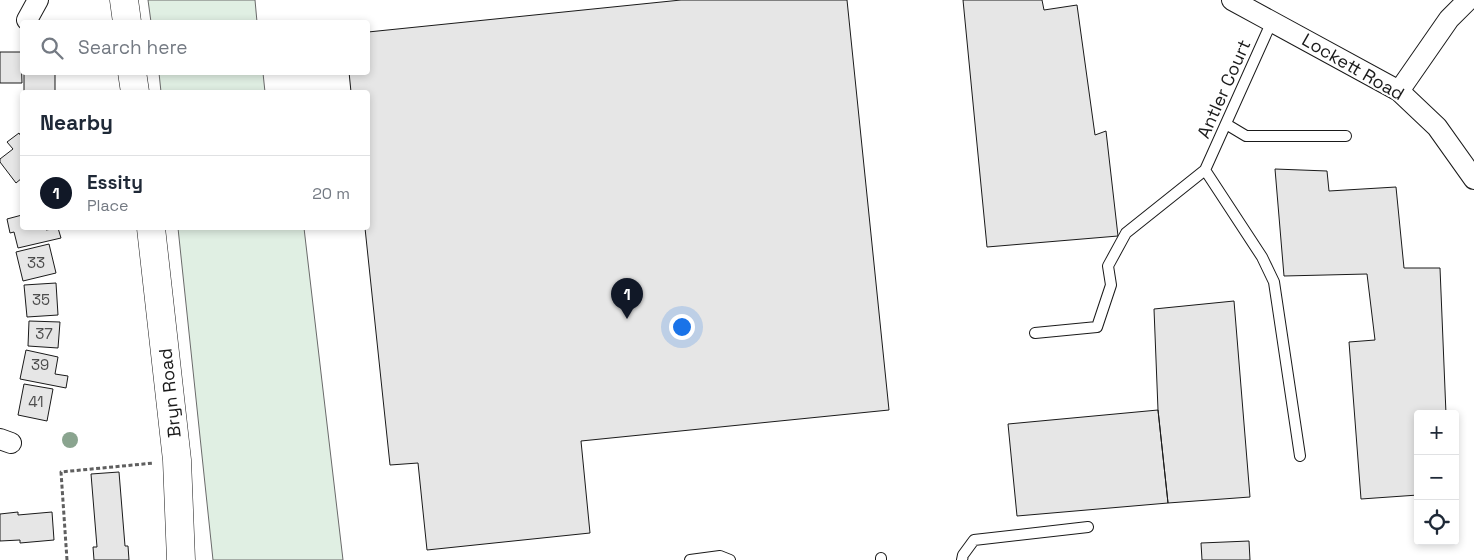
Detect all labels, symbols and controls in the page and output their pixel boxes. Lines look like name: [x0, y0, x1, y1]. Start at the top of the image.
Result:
search box: [20, 20, 370, 75]
street label: Lockett Road: [1298, 28, 1409, 105]
icon: search: [38, 34, 66, 62]
text: Search here: [78, 35, 188, 60]
street label: Antler Court: [1192, 36, 1256, 142]
text: Nearby: [40, 109, 113, 136]
text: Essity: [87, 170, 143, 195]
text: 1: [52, 183, 60, 204]
text: 20 m: [312, 183, 350, 204]
text: Place: [87, 195, 129, 216]
house number: 33: [27, 253, 45, 272]
pin: 1: [611, 278, 643, 319]
house number: 35: [32, 290, 50, 309]
your location: [669, 314, 695, 340]
house number: 37: [35, 324, 53, 343]
street label: Bryn Road: [153, 347, 186, 439]
house number: 39: [31, 355, 49, 374]
house number: 41: [28, 392, 44, 411]
map controls: [1414, 410, 1459, 545]
button: +: [1414, 410, 1459, 455]
button: −: [1414, 455, 1459, 500]
button: locate: [1414, 500, 1459, 545]

